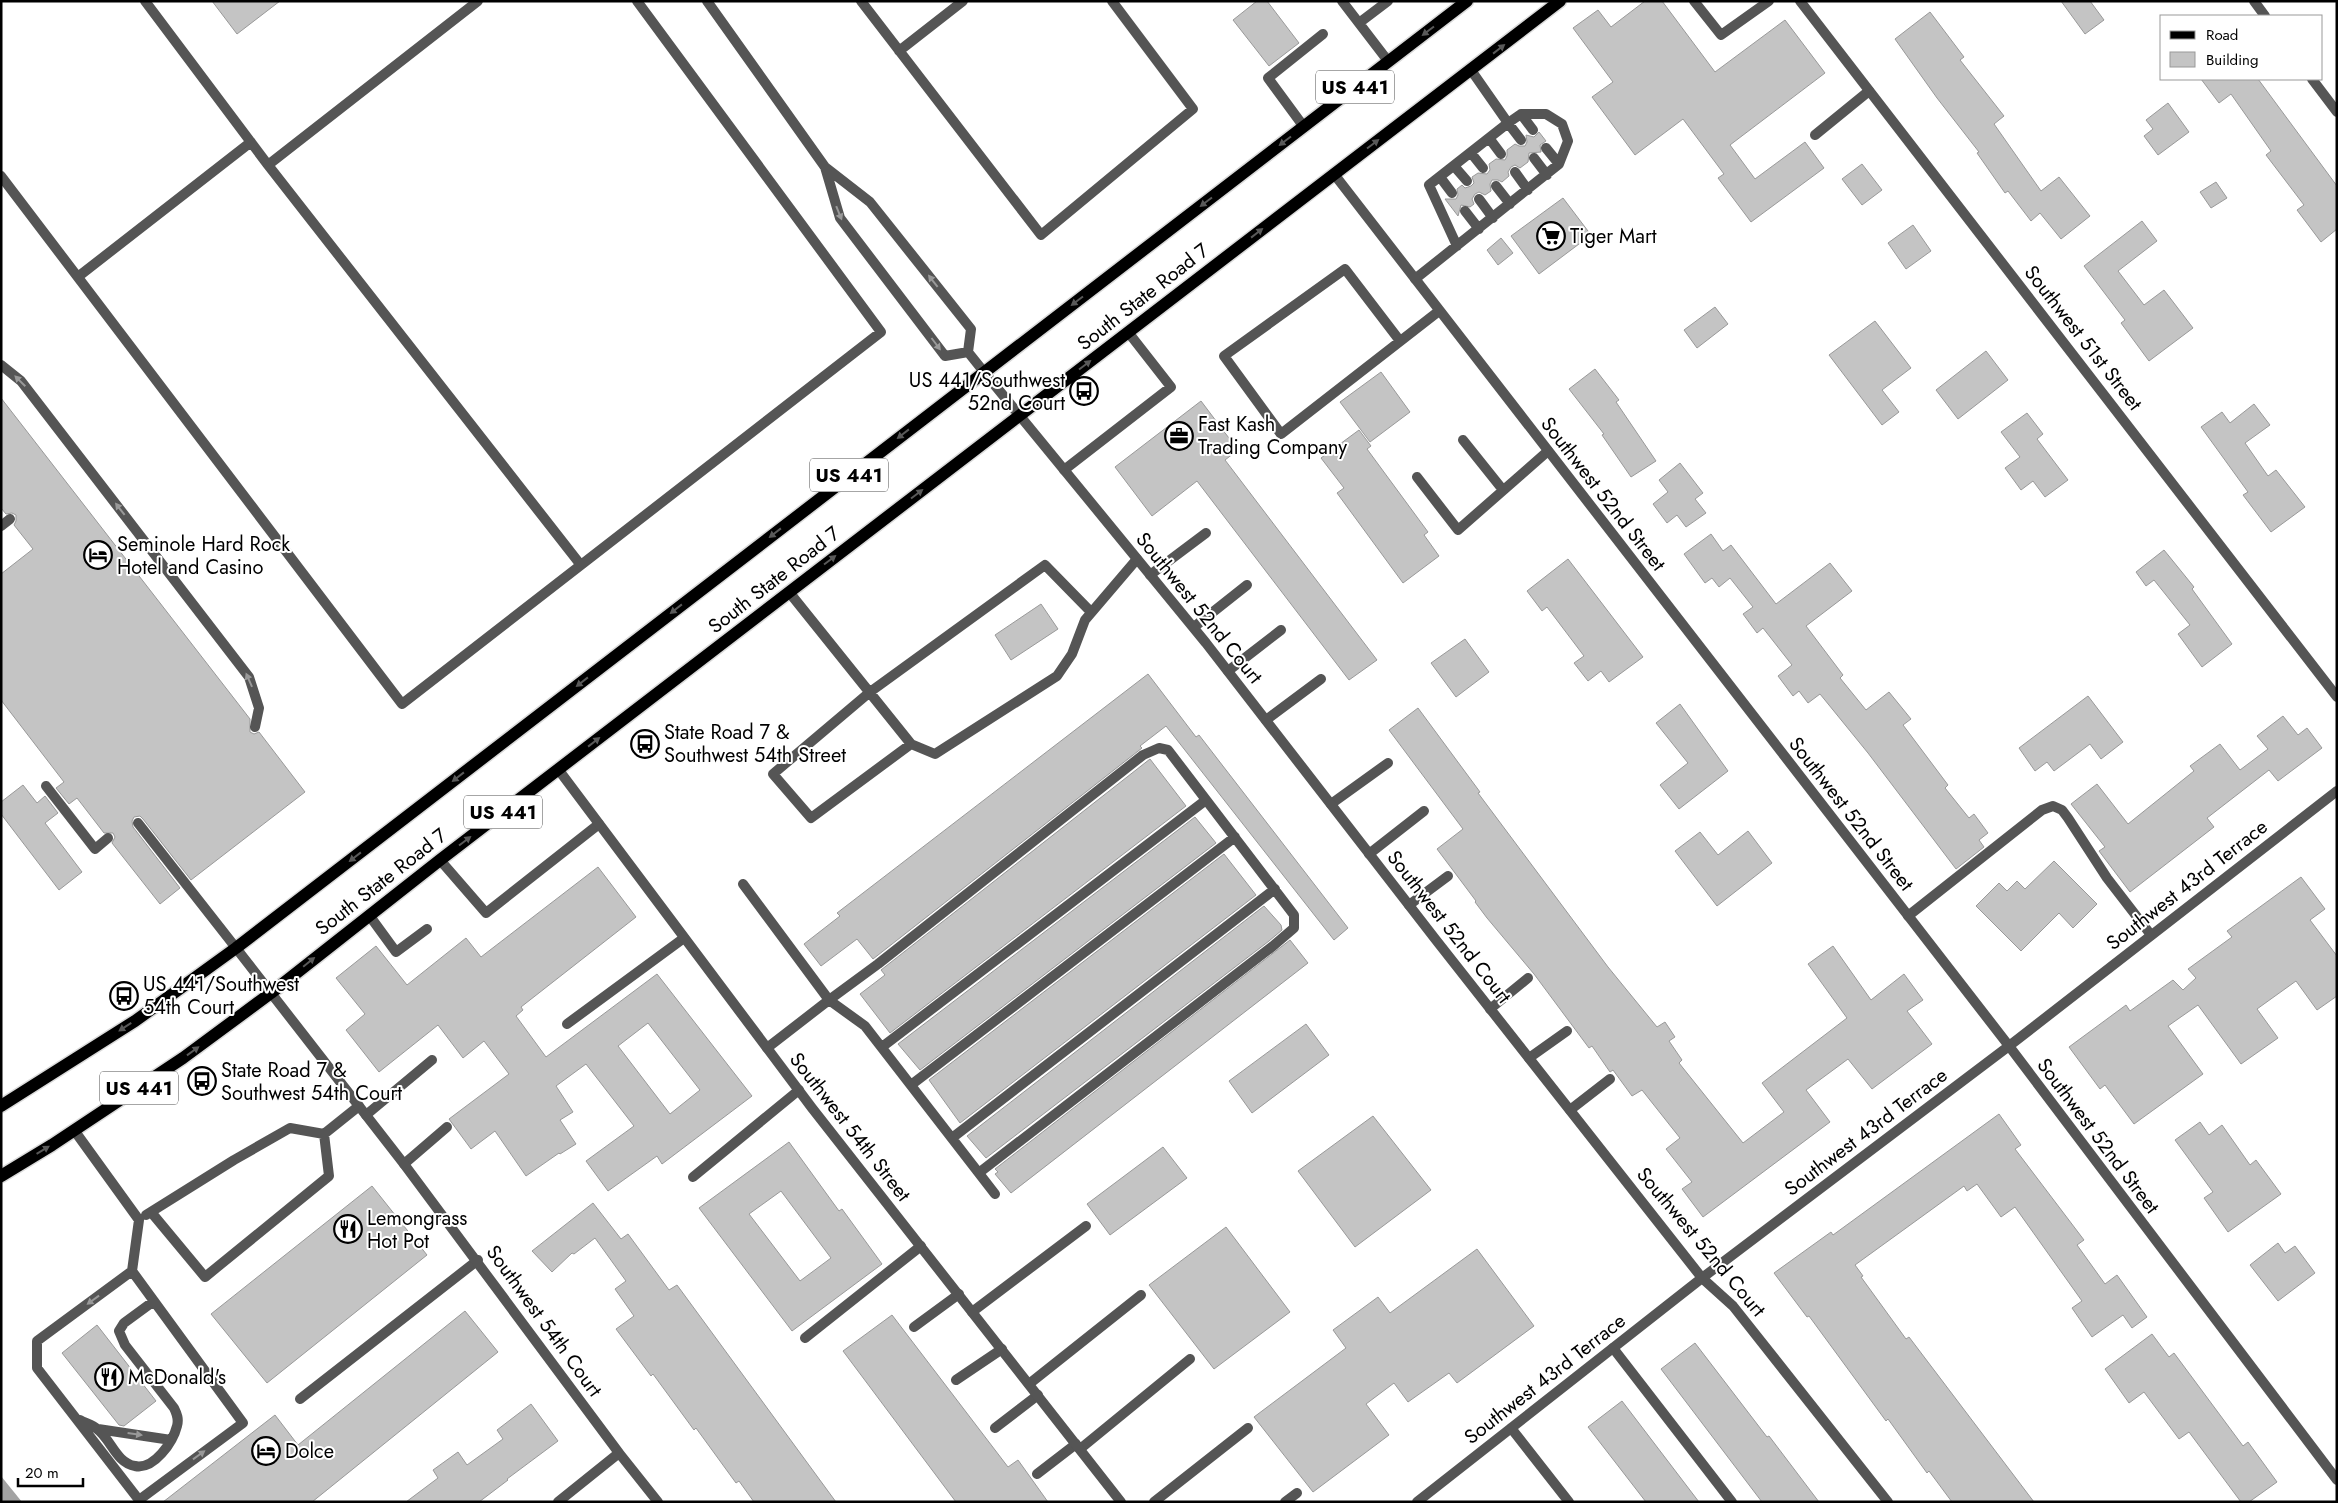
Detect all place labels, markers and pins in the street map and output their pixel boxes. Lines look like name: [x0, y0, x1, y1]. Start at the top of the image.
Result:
supermarket icon: Tiger Mart: [1536, 221, 1566, 251]
place label: Tiger Mart: [1570, 222, 1657, 251]
place label: US 441/Southwest 52nd Court: [909, 366, 1065, 418]
bus stop icon: US 441/Southwest 52nd Court: [1069, 376, 1099, 406]
place label: Fast Kash Trading Company: [1198, 410, 1347, 462]
office icon: Fast Kash Trading Company: [1164, 421, 1194, 451]
place label: Seminole Hard Rock Hotel and Casino: [117, 530, 290, 582]
hotel icon: Seminole Hard Rock Hotel and Casino: [83, 540, 113, 570]
place label: State Road 7 & Southwest 54th Street: [664, 718, 846, 770]
bus stop icon: State Road 7 & Southwest 54th Street: [630, 729, 660, 759]
place label: US 441/Southwest 54th Court: [143, 970, 299, 1022]
bus stop icon: US 441/Southwest 54th Court: [109, 981, 139, 1011]
place label: State Road 7 & Southwest 54th Court: [221, 1056, 402, 1108]
bus stop icon: State Road 7 & Southwest 54th Court: [187, 1066, 217, 1096]
place label: Lemongrass Hot Pot: [367, 1204, 467, 1256]
restaurant icon: Lemongrass Hot Pot: [333, 1214, 363, 1244]
restaurant icon: McDonald's: [94, 1362, 124, 1392]
place label: McDonald's: [128, 1363, 226, 1392]
hotel icon: Dolce: [251, 1436, 281, 1466]
place label: Dolce: [285, 1437, 334, 1466]

